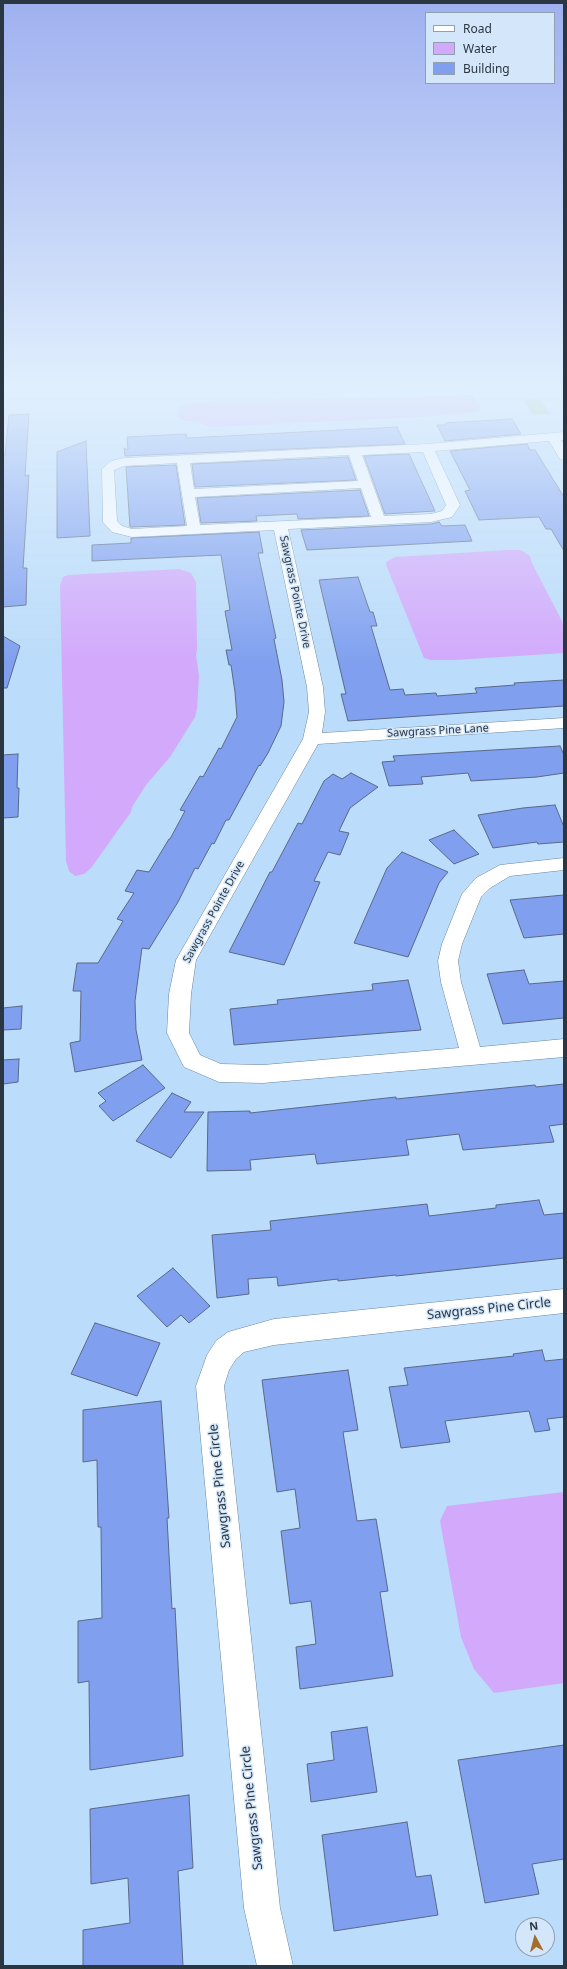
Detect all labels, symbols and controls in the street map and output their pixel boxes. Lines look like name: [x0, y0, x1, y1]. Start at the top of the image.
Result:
legend: [425, 12, 555, 84]
text: Road: [463, 20, 492, 37]
text: Water: [463, 40, 497, 57]
text: Building: [463, 60, 510, 77]
street label: Sawgrass Pointe Drive: [277, 535, 313, 649]
street label: Sawgrass Pine Lane: [387, 722, 489, 740]
street label: Sawgrass Pointe Drive: [180, 859, 248, 965]
street label: Sawgrass Pine Circle: [426, 1295, 552, 1323]
street label: Sawgrass Pine Circle: [206, 1423, 234, 1549]
street label: Sawgrass Pine Circle: [238, 1745, 266, 1871]
north arrow: [515, 1917, 555, 1957]
text: N: [528, 1918, 539, 1934]

